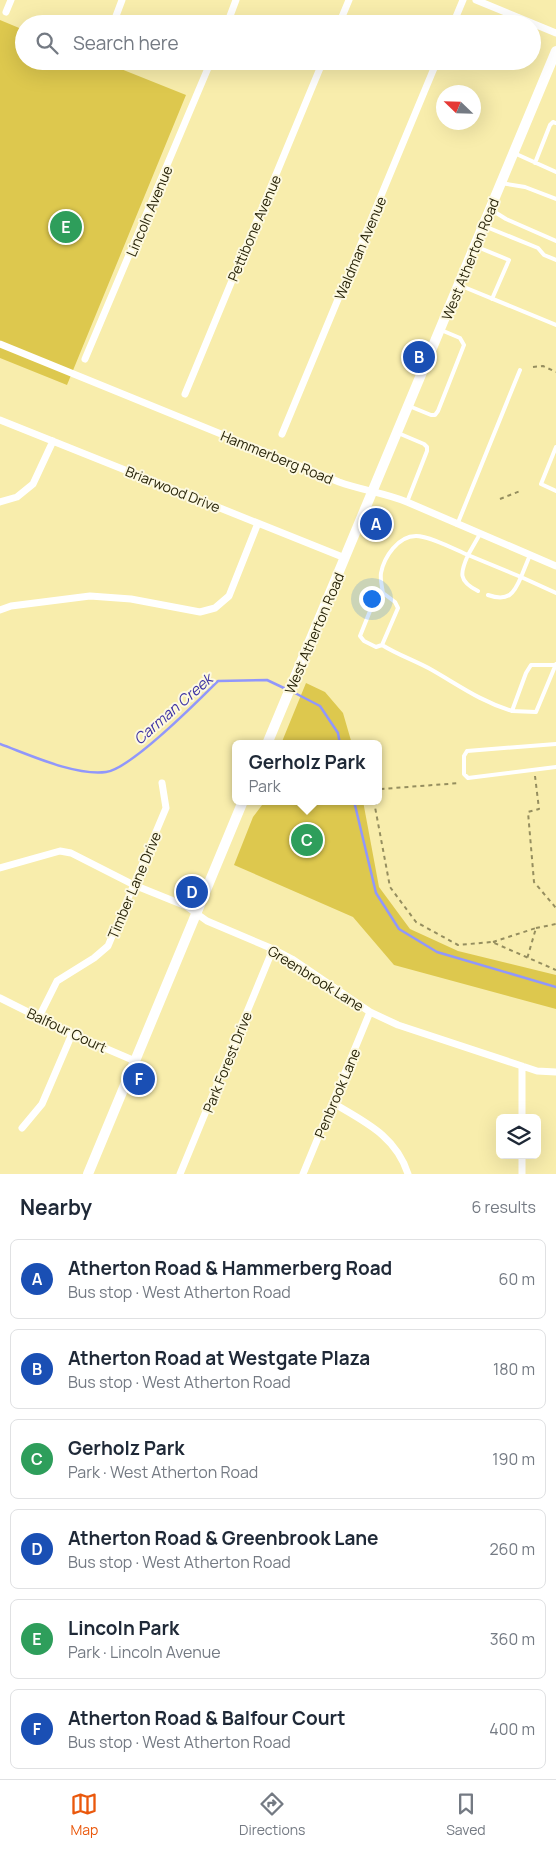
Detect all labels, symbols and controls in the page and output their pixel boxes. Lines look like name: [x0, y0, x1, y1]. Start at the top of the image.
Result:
search box: [15, 15, 541, 70]
icon: search: [33, 29, 61, 57]
text: Search here: [73, 30, 179, 56]
north arrow: [436, 85, 481, 130]
street label: Lincoln Avenue: [121, 163, 177, 259]
street label: Pettibone Avenue: [223, 172, 285, 284]
street label: Waldman Avenue: [330, 193, 390, 303]
street label: West Atherton Road: [437, 195, 503, 323]
pin: E: [50, 208, 82, 246]
pin: B: [403, 338, 435, 376]
street label: Hammerberg Road: [218, 426, 336, 488]
street label: Briarwood Drive: [123, 461, 223, 517]
pin: A: [360, 505, 392, 543]
street label: West Atherton Road: [280, 570, 348, 696]
your location: [359, 586, 385, 612]
water label: Carman Creek: [129, 667, 219, 749]
popup: [232, 740, 382, 805]
text: Gerholz Park: [249, 749, 365, 775]
text: Park: [249, 775, 281, 797]
pin: C: [291, 821, 323, 859]
street label: Timber Lane Drive: [103, 828, 165, 942]
pin: D: [176, 873, 208, 911]
street label: Greenbrook Lane: [264, 941, 368, 1015]
street label: Balfour Court: [24, 1003, 110, 1057]
street label: Park Forest Drive: [198, 1009, 256, 1115]
street label: Penbrook Lane: [310, 1045, 364, 1141]
pin: F: [123, 1060, 155, 1098]
map controls: [496, 1114, 541, 1159]
button: layers: [496, 1114, 541, 1159]
text: Nearby: [20, 1193, 92, 1221]
text: 6 results: [471, 1196, 536, 1218]
text: Atherton Road & Hammerberg Road: [68, 1255, 392, 1281]
text: A: [32, 1268, 42, 1290]
text: 60 m: [499, 1268, 535, 1290]
text: Bus stop · West Atherton Road: [68, 1281, 291, 1303]
text: Atherton Road at Westgate Plaza: [68, 1345, 370, 1371]
text: B: [32, 1358, 42, 1380]
text: 180 m: [493, 1358, 535, 1380]
text: Bus stop · West Atherton Road: [68, 1371, 291, 1393]
text: Gerholz Park: [68, 1435, 184, 1461]
text: C: [31, 1448, 43, 1470]
text: 190 m: [492, 1448, 535, 1470]
text: Park · West Atherton Road: [68, 1461, 258, 1483]
text: Atherton Road & Greenbrook Lane: [68, 1525, 379, 1551]
text: D: [31, 1538, 43, 1560]
text: 260 m: [489, 1538, 535, 1560]
text: Bus stop · West Atherton Road: [68, 1551, 291, 1573]
text: Lincoln Park: [68, 1615, 179, 1641]
text: E: [32, 1628, 42, 1650]
text: 360 m: [490, 1628, 535, 1650]
text: Park · Lincoln Avenue: [68, 1641, 221, 1663]
text: Atherton Road & Balfour Court: [68, 1705, 345, 1731]
text: F: [33, 1718, 41, 1740]
text: 400 m: [489, 1718, 535, 1740]
text: Bus stop · West Atherton Road: [68, 1731, 291, 1753]
tab: Map: [70, 1790, 98, 1839]
tab: Directions: [239, 1790, 305, 1839]
tab: Saved: [446, 1790, 486, 1839]

